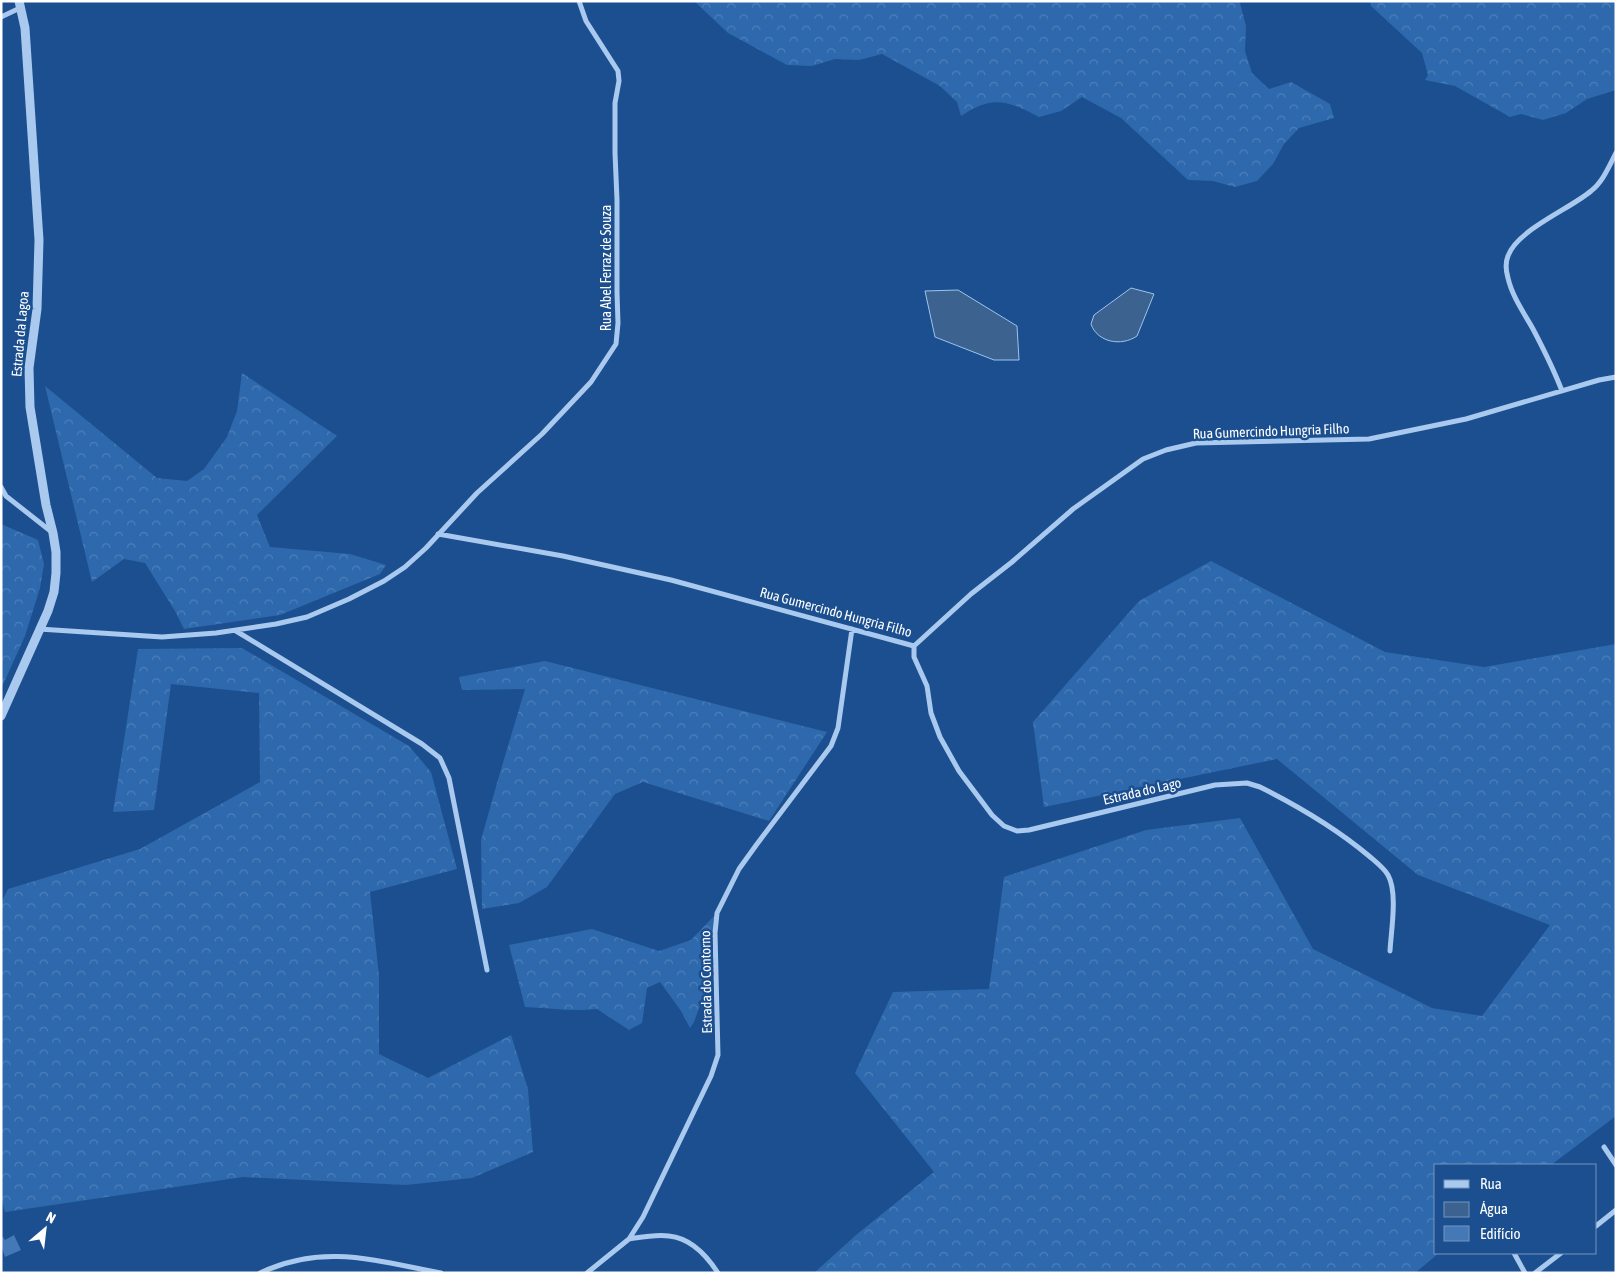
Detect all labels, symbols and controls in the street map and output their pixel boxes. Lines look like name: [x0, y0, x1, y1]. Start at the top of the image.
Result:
street label: Rua Abel Ferraz de Souza: [598, 205, 614, 331]
street label: Estrada da Lagoa: [8, 290, 32, 378]
street label: Rua Gumercindo Hungria Filho: [1192, 420, 1350, 442]
street label: Rua Gumercindo Hungria Filho: [758, 584, 914, 640]
street label: Estrada do Lago: [1101, 774, 1183, 808]
street label: Estrada do Contorno: [697, 930, 715, 1034]
legend: [1434, 1164, 1597, 1254]
text: Rua: [1480, 1175, 1502, 1192]
text: Água: [1480, 1200, 1508, 1217]
north arrow: [20, 1204, 70, 1254]
text: N: [44, 1209, 59, 1227]
text: Edifício: [1480, 1225, 1521, 1242]

